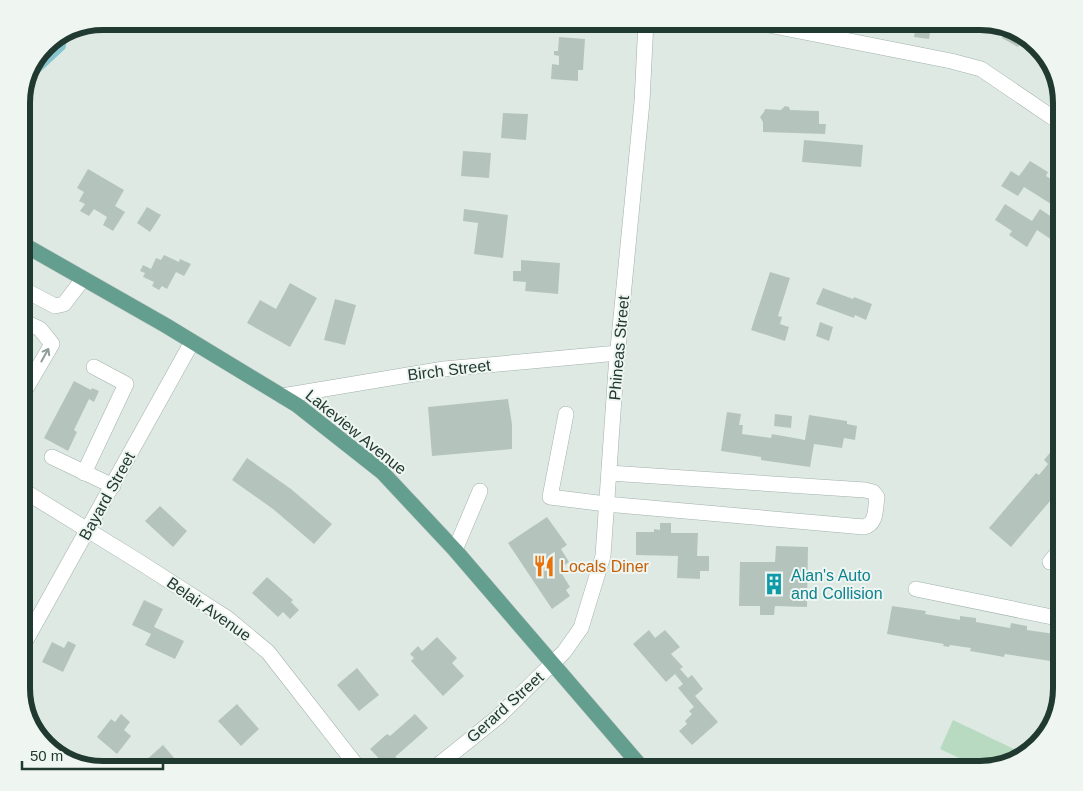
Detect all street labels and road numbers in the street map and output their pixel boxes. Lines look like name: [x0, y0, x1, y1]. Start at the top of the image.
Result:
street label: Phineas Street: [606, 294, 632, 401]
street label: Birch Street: [406, 356, 492, 384]
street label: Lakeview Avenue: [302, 386, 410, 478]
street label: Bayard Street: [76, 449, 138, 543]
street label: Belair Avenue: [164, 574, 254, 644]
street label: Gerard Street: [463, 668, 547, 746]

